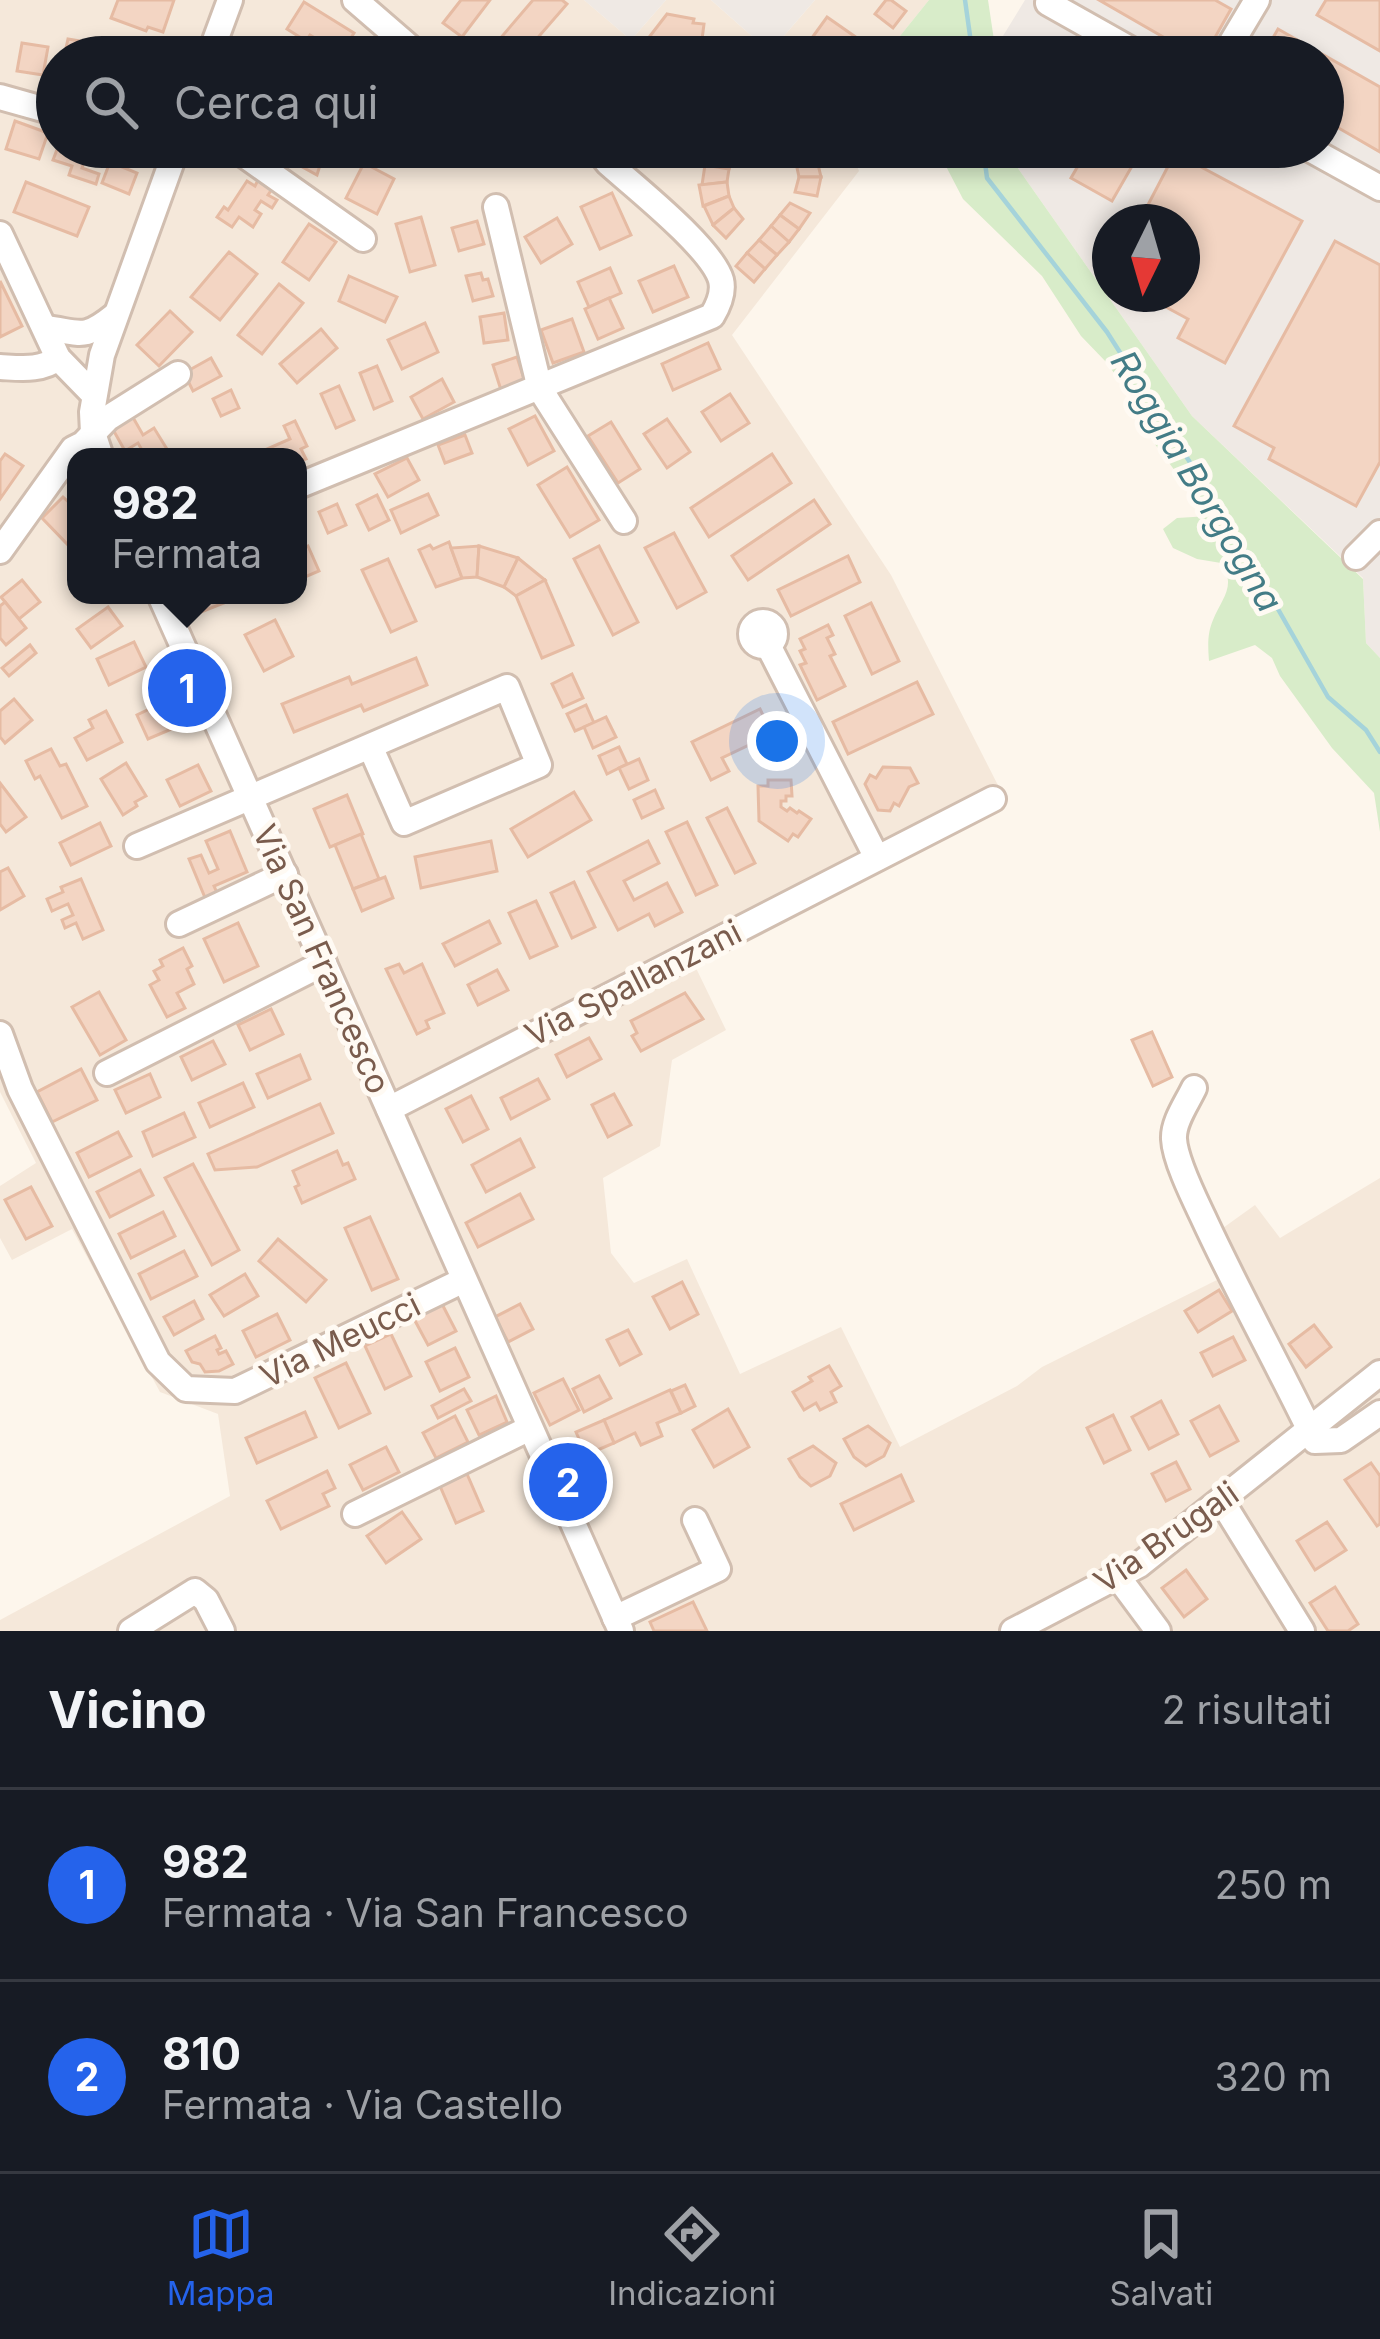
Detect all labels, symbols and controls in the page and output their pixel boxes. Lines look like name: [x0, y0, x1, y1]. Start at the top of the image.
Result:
search box: [36, 36, 1344, 168]
icon: search: [78, 69, 144, 135]
text: Cerca qui: [174, 75, 378, 130]
north arrow: [1092, 204, 1200, 312]
water label: Roggia Borgogna: [1102, 343, 1292, 619]
popup: [67, 448, 307, 604]
text: 982: [112, 475, 199, 530]
text: Fermata: [112, 530, 262, 577]
pin: 1: [148, 643, 226, 733]
your location: [747, 711, 807, 771]
street label: Via San Francesco: [245, 818, 399, 1100]
street label: Via Spallanzani: [518, 911, 748, 1055]
street label: Via Meucci: [254, 1284, 426, 1396]
pin: 2: [529, 1437, 607, 1527]
street label: Via Brugali: [1086, 1473, 1246, 1601]
text: Vicino: [48, 1679, 207, 1740]
text: 2 risultati: [1162, 1686, 1332, 1733]
text: 982: [162, 1834, 249, 1889]
text: 1: [79, 1861, 95, 1908]
text: 250 m: [1215, 1861, 1332, 1908]
text: Fermata · Via San Francesco: [162, 1889, 689, 1936]
text: 810: [162, 2026, 241, 2081]
text: 2: [75, 2053, 99, 2100]
text: 320 m: [1214, 2053, 1332, 2100]
text: Fermata · Via Castello: [162, 2081, 563, 2128]
tab: Mappa: [167, 2201, 274, 2313]
tab: Indicazioni: [608, 2201, 776, 2313]
tab: Salvati: [1110, 2201, 1213, 2313]

